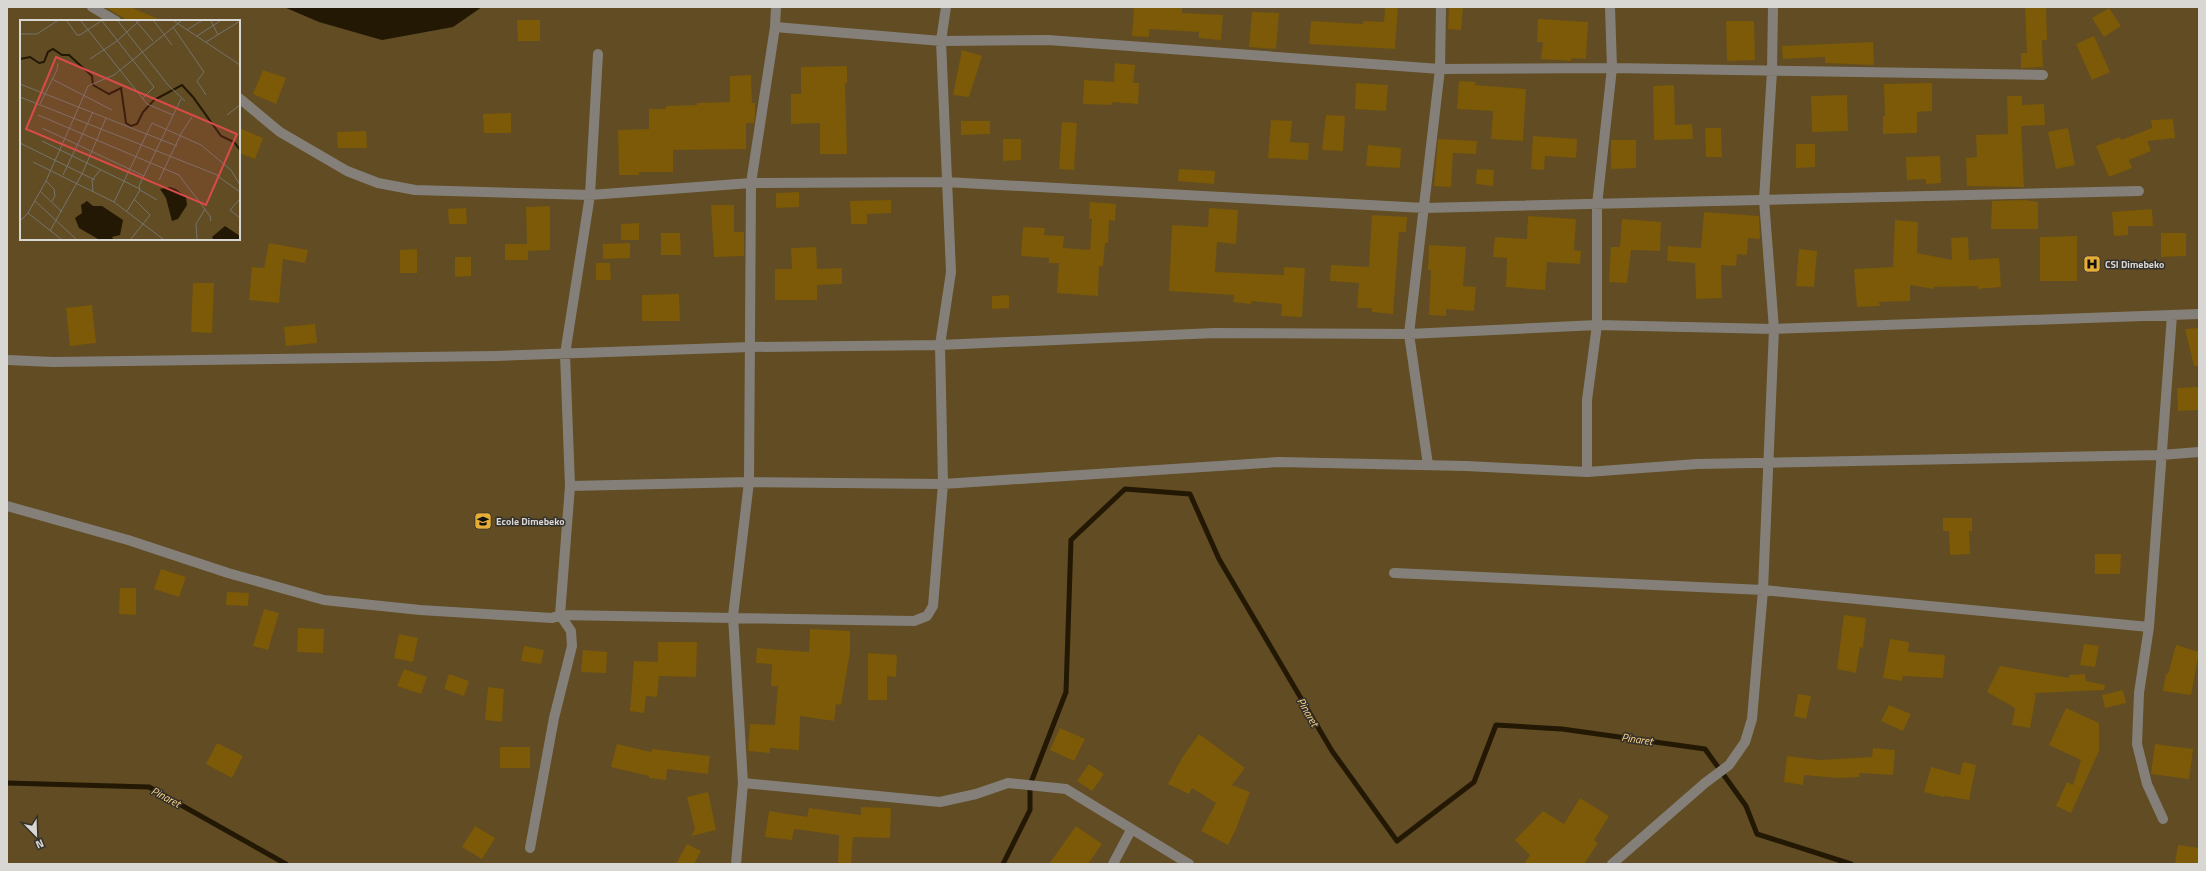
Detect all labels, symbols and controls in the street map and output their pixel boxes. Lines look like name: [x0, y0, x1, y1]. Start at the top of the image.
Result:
inset map: [20, 20, 240, 240]
hospital icon: CSI Dimebeko: [2082, 254, 2102, 274]
place label: CSI Dimebeko: [2105, 257, 2164, 272]
school or university icon: Ecole Dimebeko: [473, 511, 493, 531]
place label: Ecole Dimebeko: [496, 514, 565, 529]
water label: Pinaret: [1293, 694, 1323, 731]
water label: Pinaret: [1620, 729, 1655, 749]
water label: Pinaret: [148, 783, 185, 812]
north arrow: [16, 815, 56, 855]
text: N: [33, 835, 47, 853]

